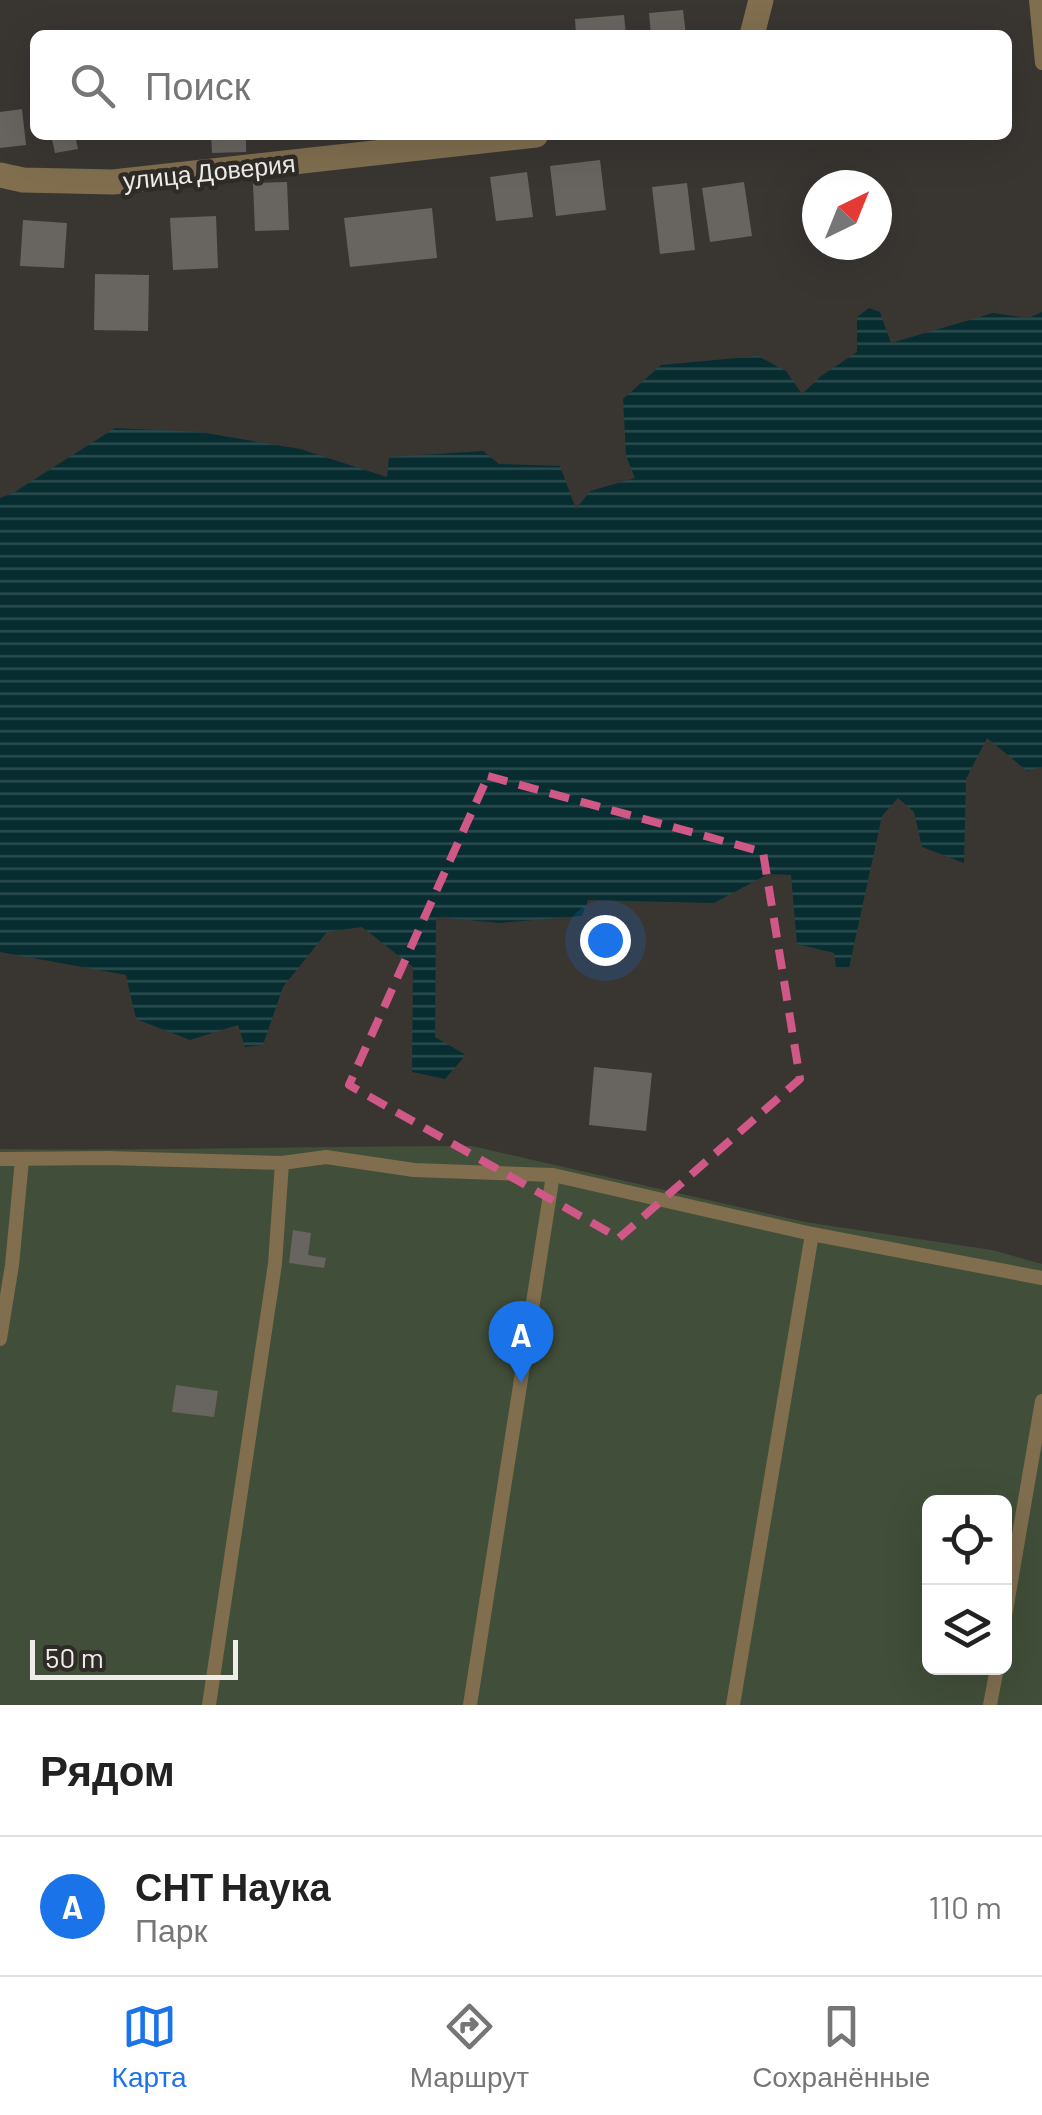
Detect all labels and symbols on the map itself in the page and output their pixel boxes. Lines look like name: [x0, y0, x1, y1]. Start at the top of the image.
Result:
street label: улица Доверия: [121, 147, 297, 195]
north arrow: [802, 170, 892, 260]
your location: [580, 915, 631, 966]
pin: A: [488, 1300, 554, 1383]
scale bar: [30, 1635, 238, 1680]

